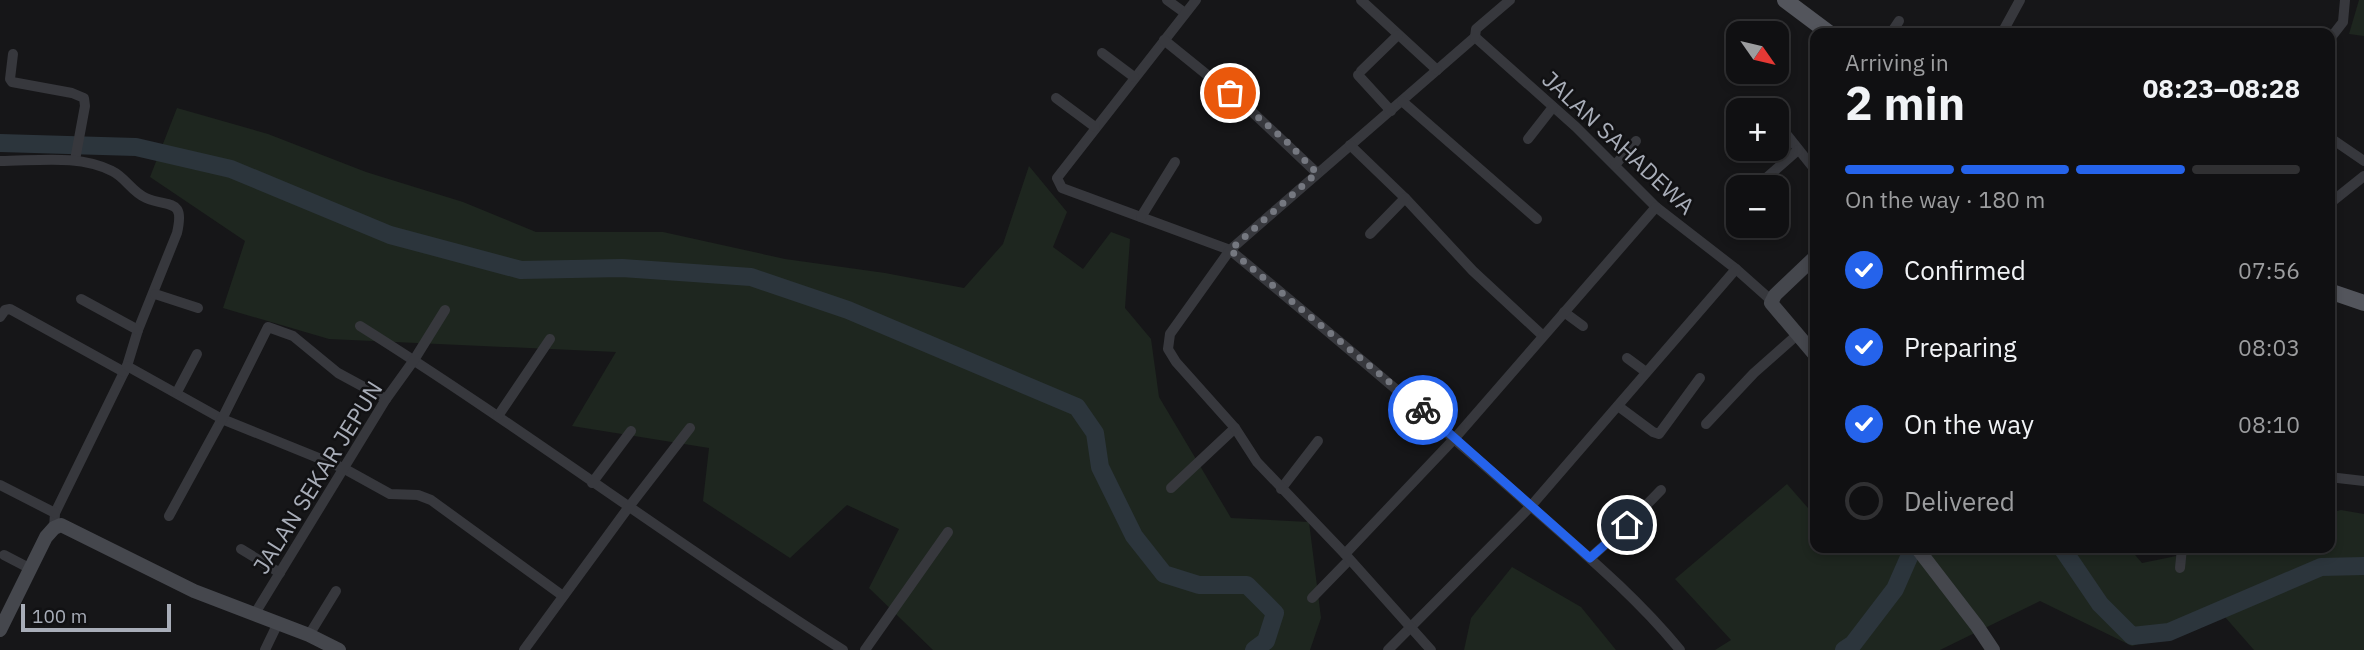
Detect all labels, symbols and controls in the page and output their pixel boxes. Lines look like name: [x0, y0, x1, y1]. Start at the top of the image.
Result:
north arrow: [1726, 21, 1788, 84]
map controls: [1726, 21, 1789, 238]
text: Arriving in: [1845, 47, 1949, 77]
pin: [1200, 63, 1260, 123]
street label: JALAN SAHADEWA: [1536, 64, 1702, 221]
text: 08:23–08:28: [2143, 71, 2300, 105]
text: 2 min: [1845, 73, 1965, 133]
icon: bag: [1211, 74, 1249, 112]
button: +: [1726, 98, 1789, 161]
button: −: [1726, 175, 1789, 238]
text: On the way · 180 m: [1845, 184, 2045, 214]
icon: check: [1845, 251, 1883, 289]
text: Confirmed: [1904, 253, 2026, 287]
text: 07:56: [2238, 255, 2300, 285]
icon: check: [1845, 328, 1883, 366]
text: Preparing: [1904, 330, 2017, 364]
text: 08:03: [2238, 332, 2300, 362]
street label: JALAN SEKAR JEPUN: [245, 375, 389, 579]
courier: [1388, 375, 1458, 445]
icon: bike: [1404, 391, 1442, 429]
icon: check: [1845, 405, 1883, 443]
text: On the way: [1904, 407, 2034, 441]
text: 08:10: [2238, 409, 2300, 439]
text: Delivered: [1904, 484, 2015, 518]
pin: [1597, 495, 1657, 555]
icon: home: [1608, 506, 1646, 544]
scale bar: [21, 601, 172, 633]
text: 100 m: [32, 604, 87, 628]

